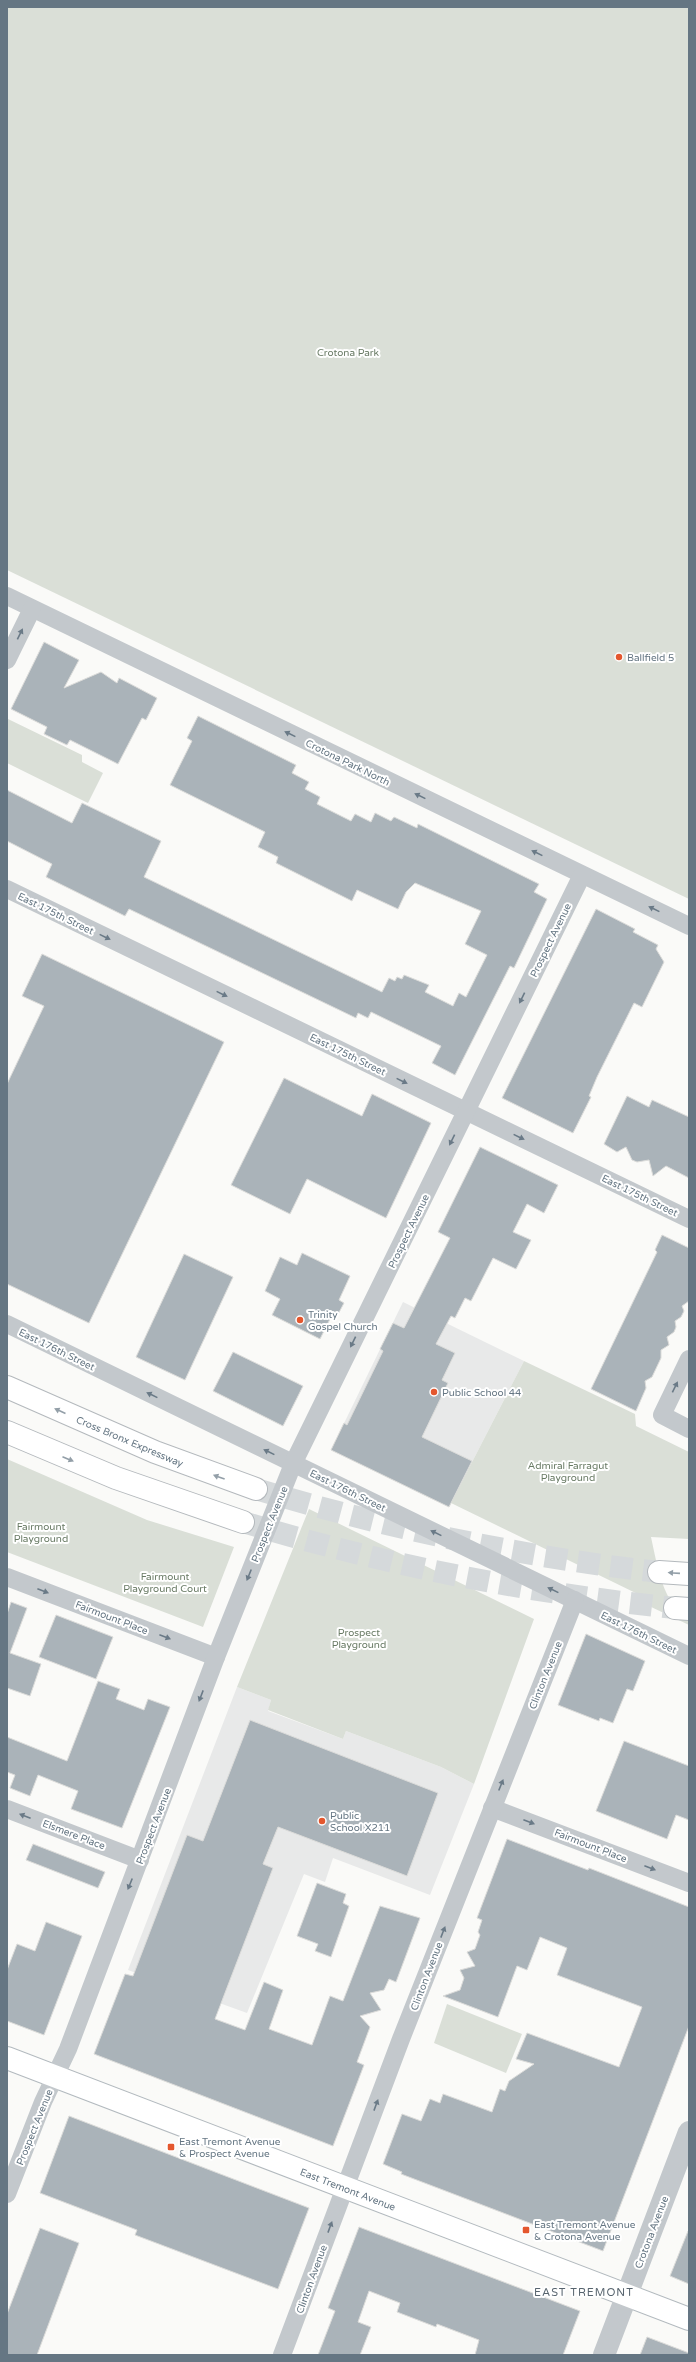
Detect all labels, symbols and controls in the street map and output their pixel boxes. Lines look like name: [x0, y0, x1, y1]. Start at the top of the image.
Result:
park label: Crotona Park: [317, 347, 380, 359]
one-way arrow: [17, 629, 23, 640]
marker: Ballfield 5: [614, 652, 624, 662]
place label: Ballfield 5: [627, 652, 674, 664]
one-way arrow: [284, 731, 296, 737]
street label: Crotona Park North: [303, 737, 392, 789]
one-way arrow: [414, 793, 425, 799]
one-way arrow: [531, 850, 542, 856]
street label: East 175th Street: [16, 890, 96, 938]
street label: Prospect Avenue: [528, 901, 574, 979]
one-way arrow: [648, 906, 660, 912]
one-way arrow: [99, 934, 111, 940]
one-way arrow: [216, 990, 228, 997]
one-way arrow: [519, 992, 525, 1003]
street label: East 175th Street: [308, 1031, 388, 1079]
one-way arrow: [396, 1078, 408, 1084]
one-way arrow: [449, 1134, 455, 1145]
one-way arrow: [514, 1134, 525, 1140]
street label: East 175th Street: [600, 1172, 680, 1220]
street label: Prospect Avenue: [386, 1192, 432, 1270]
place label: Trinity Gospel Church: [308, 1309, 378, 1333]
marker: Trinity Gospel Church: [295, 1315, 305, 1325]
street label: East 176th Street: [17, 1326, 97, 1374]
one-way arrow: [350, 1336, 356, 1348]
one-way arrow: [672, 1381, 678, 1393]
marker: Public School 44: [429, 1387, 439, 1397]
place label: Public School 44: [442, 1387, 521, 1399]
one-way arrow: [146, 1392, 158, 1398]
one-way arrow: [54, 1408, 66, 1414]
street label: Cross Bronx Expressway: [74, 1414, 186, 1470]
one-way arrow: [263, 1449, 275, 1455]
one-way arrow: [63, 1456, 74, 1462]
park label: Admiral Farragut Playground: [528, 1460, 608, 1484]
street label: East 176th Street: [308, 1467, 388, 1515]
one-way arrow: [212, 1473, 224, 1479]
street label: Prospect Avenue: [249, 1484, 291, 1564]
park label: Fairmount Playground: [14, 1521, 68, 1545]
one-way arrow: [431, 1530, 442, 1536]
one-way arrow: [668, 1569, 680, 1576]
one-way arrow: [245, 1570, 251, 1582]
park label: Fairmount Playground Court: [123, 1571, 207, 1595]
one-way arrow: [547, 1587, 559, 1593]
one-way arrow: [38, 1588, 50, 1594]
street label: Fairmount Place: [74, 1599, 150, 1637]
street label: East 176th Street: [599, 1609, 679, 1657]
park label: Prospect Playground: [332, 1627, 386, 1651]
one-way arrow: [159, 1635, 171, 1641]
street label: Clinton Avenue: [527, 1639, 565, 1711]
one-way arrow: [198, 1691, 204, 1703]
one-way arrow: [499, 1778, 505, 1790]
street label: Prospect Avenue: [134, 1786, 174, 1866]
place label: Public School X211: [330, 1810, 390, 1834]
one-way arrow: [19, 1812, 31, 1818]
marker: Public School X211: [317, 1816, 327, 1826]
street label: Elsmere Place: [41, 1817, 107, 1853]
one-way arrow: [523, 1819, 535, 1825]
street label: Fairmount Place: [553, 1827, 629, 1865]
one-way arrow: [644, 1865, 656, 1871]
one-way arrow: [127, 1878, 133, 1890]
one-way arrow: [441, 1925, 447, 1937]
street label: Clinton Avenue: [408, 1940, 446, 2012]
street label: Prospect Avenue: [14, 2087, 56, 2167]
one-way arrow: [374, 2099, 380, 2111]
place label: East Tremont Avenue & Prospect Avenue: [179, 2136, 281, 2160]
marker: East Tremont Avenue & Prospect Avenue: [166, 2142, 176, 2152]
street label: East Tremont Avenue: [298, 2166, 397, 2214]
street label: Crotona Avenue: [633, 2194, 671, 2270]
place label: East Tremont Avenue & Crotona Avenue: [534, 2219, 636, 2243]
one-way arrow: [328, 2220, 334, 2232]
marker: East Tremont Avenue & Crotona Avenue: [521, 2225, 531, 2235]
street label: Clinton Avenue: [294, 2243, 330, 2315]
district label: EAST TREMONT: [534, 2286, 634, 2299]

